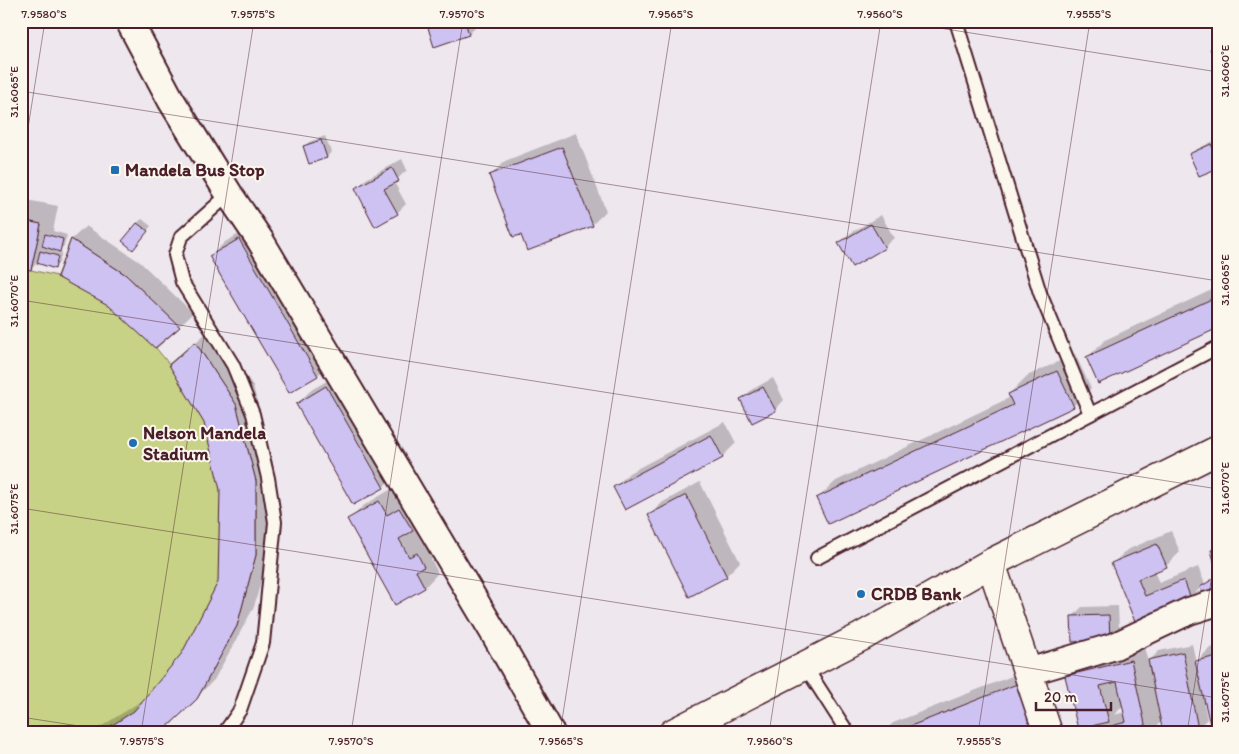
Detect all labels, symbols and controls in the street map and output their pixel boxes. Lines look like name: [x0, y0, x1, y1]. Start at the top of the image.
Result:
text: 7.9580°S: [21, 7, 67, 21]
text: 7.9575°S: [231, 7, 275, 21]
text: 7.9570°S: [439, 7, 485, 21]
text: 7.9565°S: [649, 7, 693, 21]
text: 7.9560°S: [857, 7, 903, 21]
text: 7.9555°S: [1067, 7, 1111, 21]
text: 31.6060°E: [1218, 44, 1232, 97]
text: 31.6065°E: [7, 66, 21, 118]
place label: Mandela Bus Stop: [125, 159, 265, 181]
marker: Mandela Bus Stop: [109, 164, 121, 176]
text: 31.6065°E: [1218, 254, 1232, 306]
text: 31.6070°E: [7, 274, 21, 327]
place label: Nelson Mandela Stadium: [143, 422, 266, 465]
marker: Nelson Mandela Stadium: [127, 437, 139, 449]
text: 31.6070°E: [1218, 461, 1232, 514]
text: 31.6075°E: [7, 483, 21, 535]
place label: CRDB Bank: [871, 583, 962, 605]
marker: CRDB Bank: [855, 588, 867, 600]
text: 31.6075°E: [1218, 671, 1232, 723]
scale bar: [1036, 679, 1112, 711]
text: 20 m: [1044, 688, 1078, 706]
text: 7.9575°S: [120, 734, 164, 748]
text: 7.9570°S: [328, 734, 374, 748]
text: 7.9565°S: [539, 734, 583, 748]
text: 7.9560°S: [747, 734, 793, 748]
text: 7.9555°S: [957, 734, 1001, 748]

